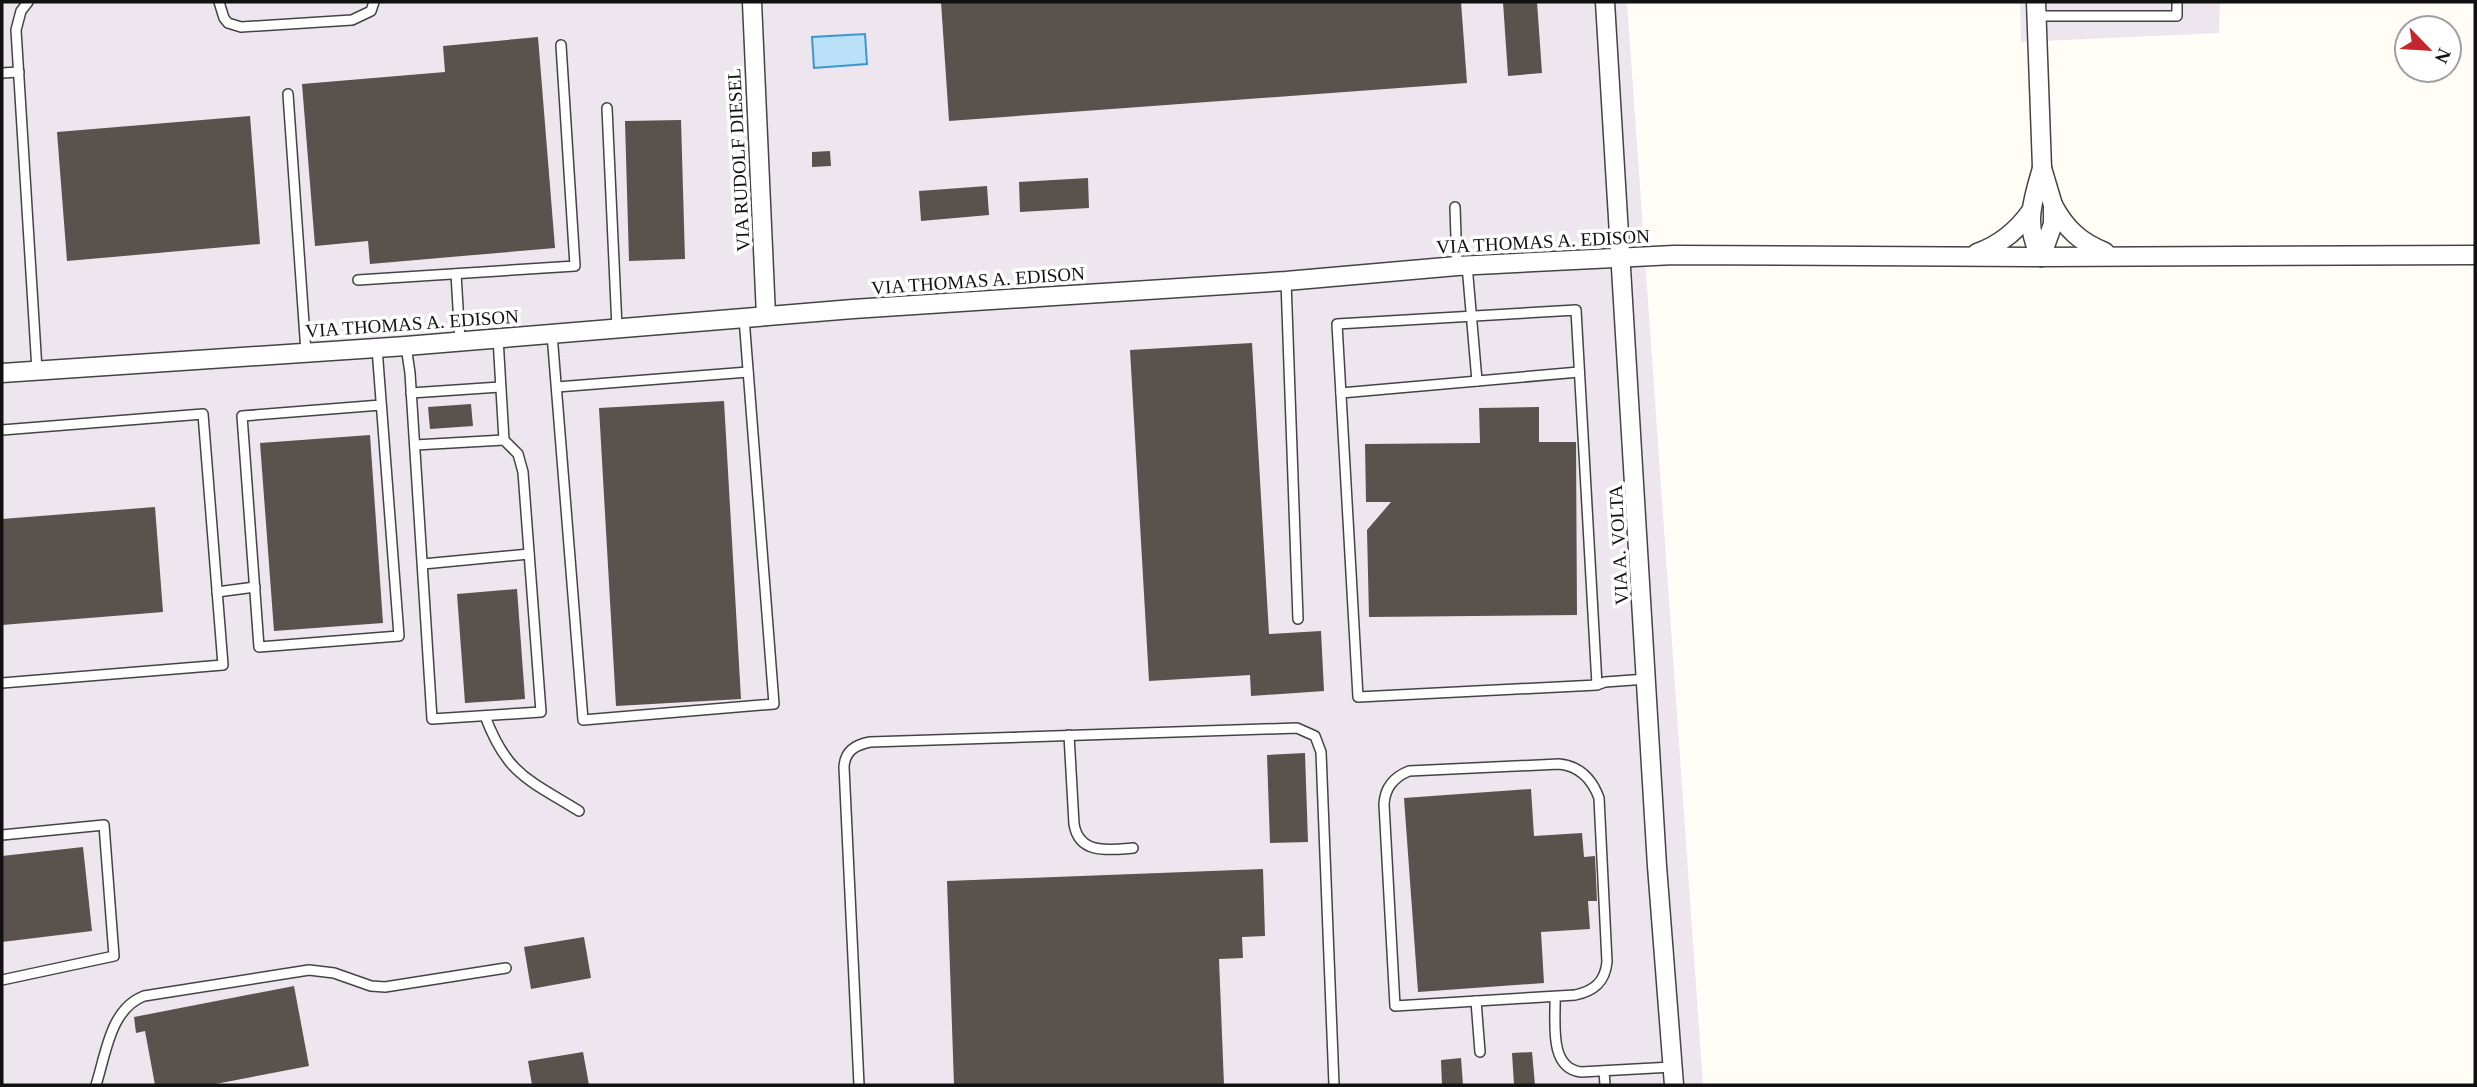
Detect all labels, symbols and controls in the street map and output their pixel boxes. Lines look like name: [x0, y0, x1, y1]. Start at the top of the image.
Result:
north arrow: [2393, 14, 2463, 84]
text: N: [2430, 45, 2455, 67]
street label: VIA RUDOLF DIESEL: [723, 68, 754, 252]
street label: VIA THOMAS A. EDISON: [1436, 225, 1651, 258]
street label: VIA THOMAS A. EDISON: [871, 263, 1086, 298]
street label: VIA THOMAS A. EDISON: [305, 306, 520, 341]
street label: VIA A. VOLTA: [1605, 484, 1632, 606]

